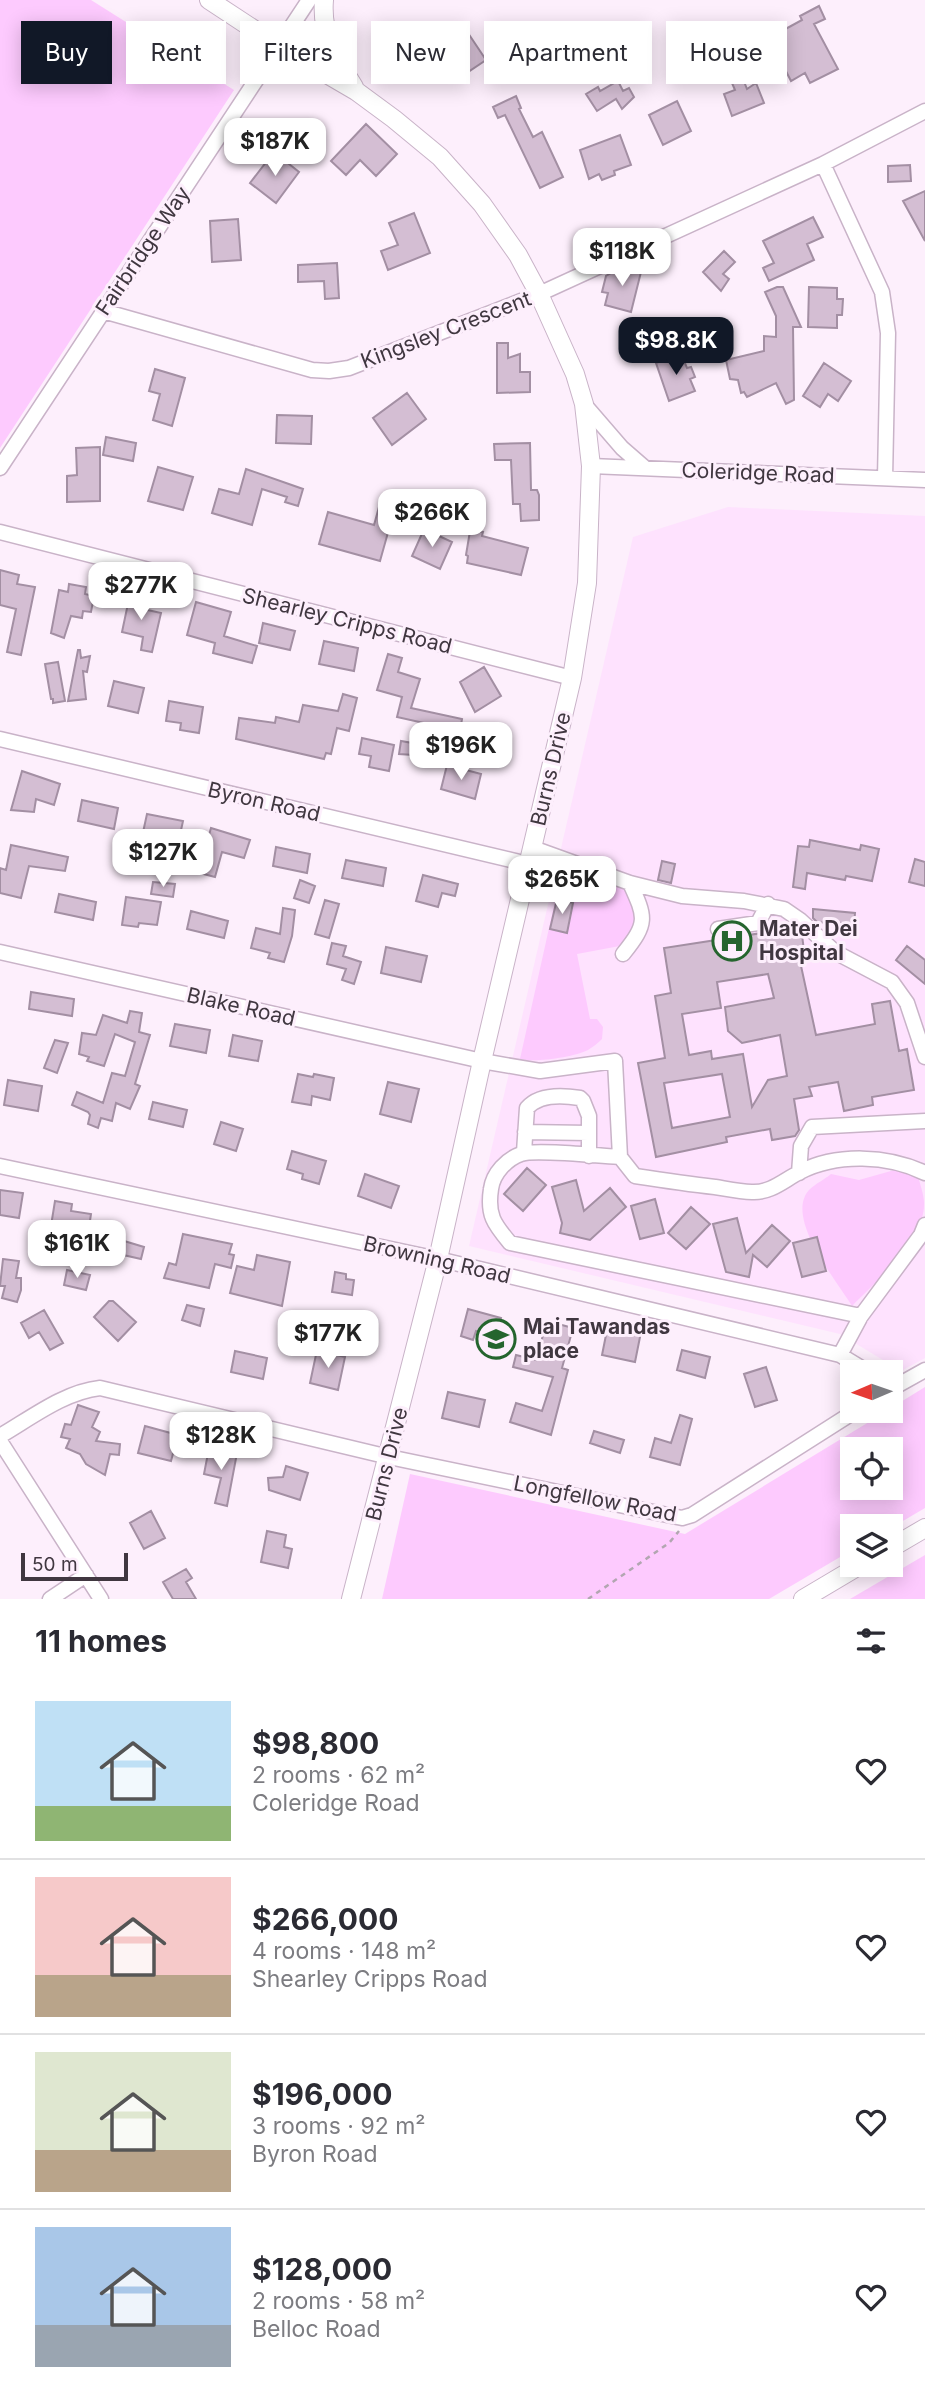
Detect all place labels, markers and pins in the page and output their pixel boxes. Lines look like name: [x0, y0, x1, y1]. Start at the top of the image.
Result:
pin: $187K: [226, 118, 324, 178]
pin: $118K: [573, 229, 671, 288]
pin: $98.8K: [619, 318, 733, 377]
pin: $266K: [383, 490, 481, 549]
pin: $277K: [92, 562, 190, 622]
pin: $196K: [412, 722, 510, 782]
pin: $127K: [114, 830, 212, 889]
pin: $265K: [513, 856, 611, 916]
place label: Mater Dei Hospital: [759, 916, 858, 965]
hospital icon: Mater Dei Hospital: [711, 920, 753, 962]
pin: $161K: [28, 1220, 126, 1280]
pin: $177K: [279, 1310, 377, 1370]
place label: Mai Tawandas place: [523, 1314, 670, 1363]
school or university icon: Mai Tawandas place: [475, 1318, 517, 1360]
pin: $128K: [172, 1412, 270, 1472]

